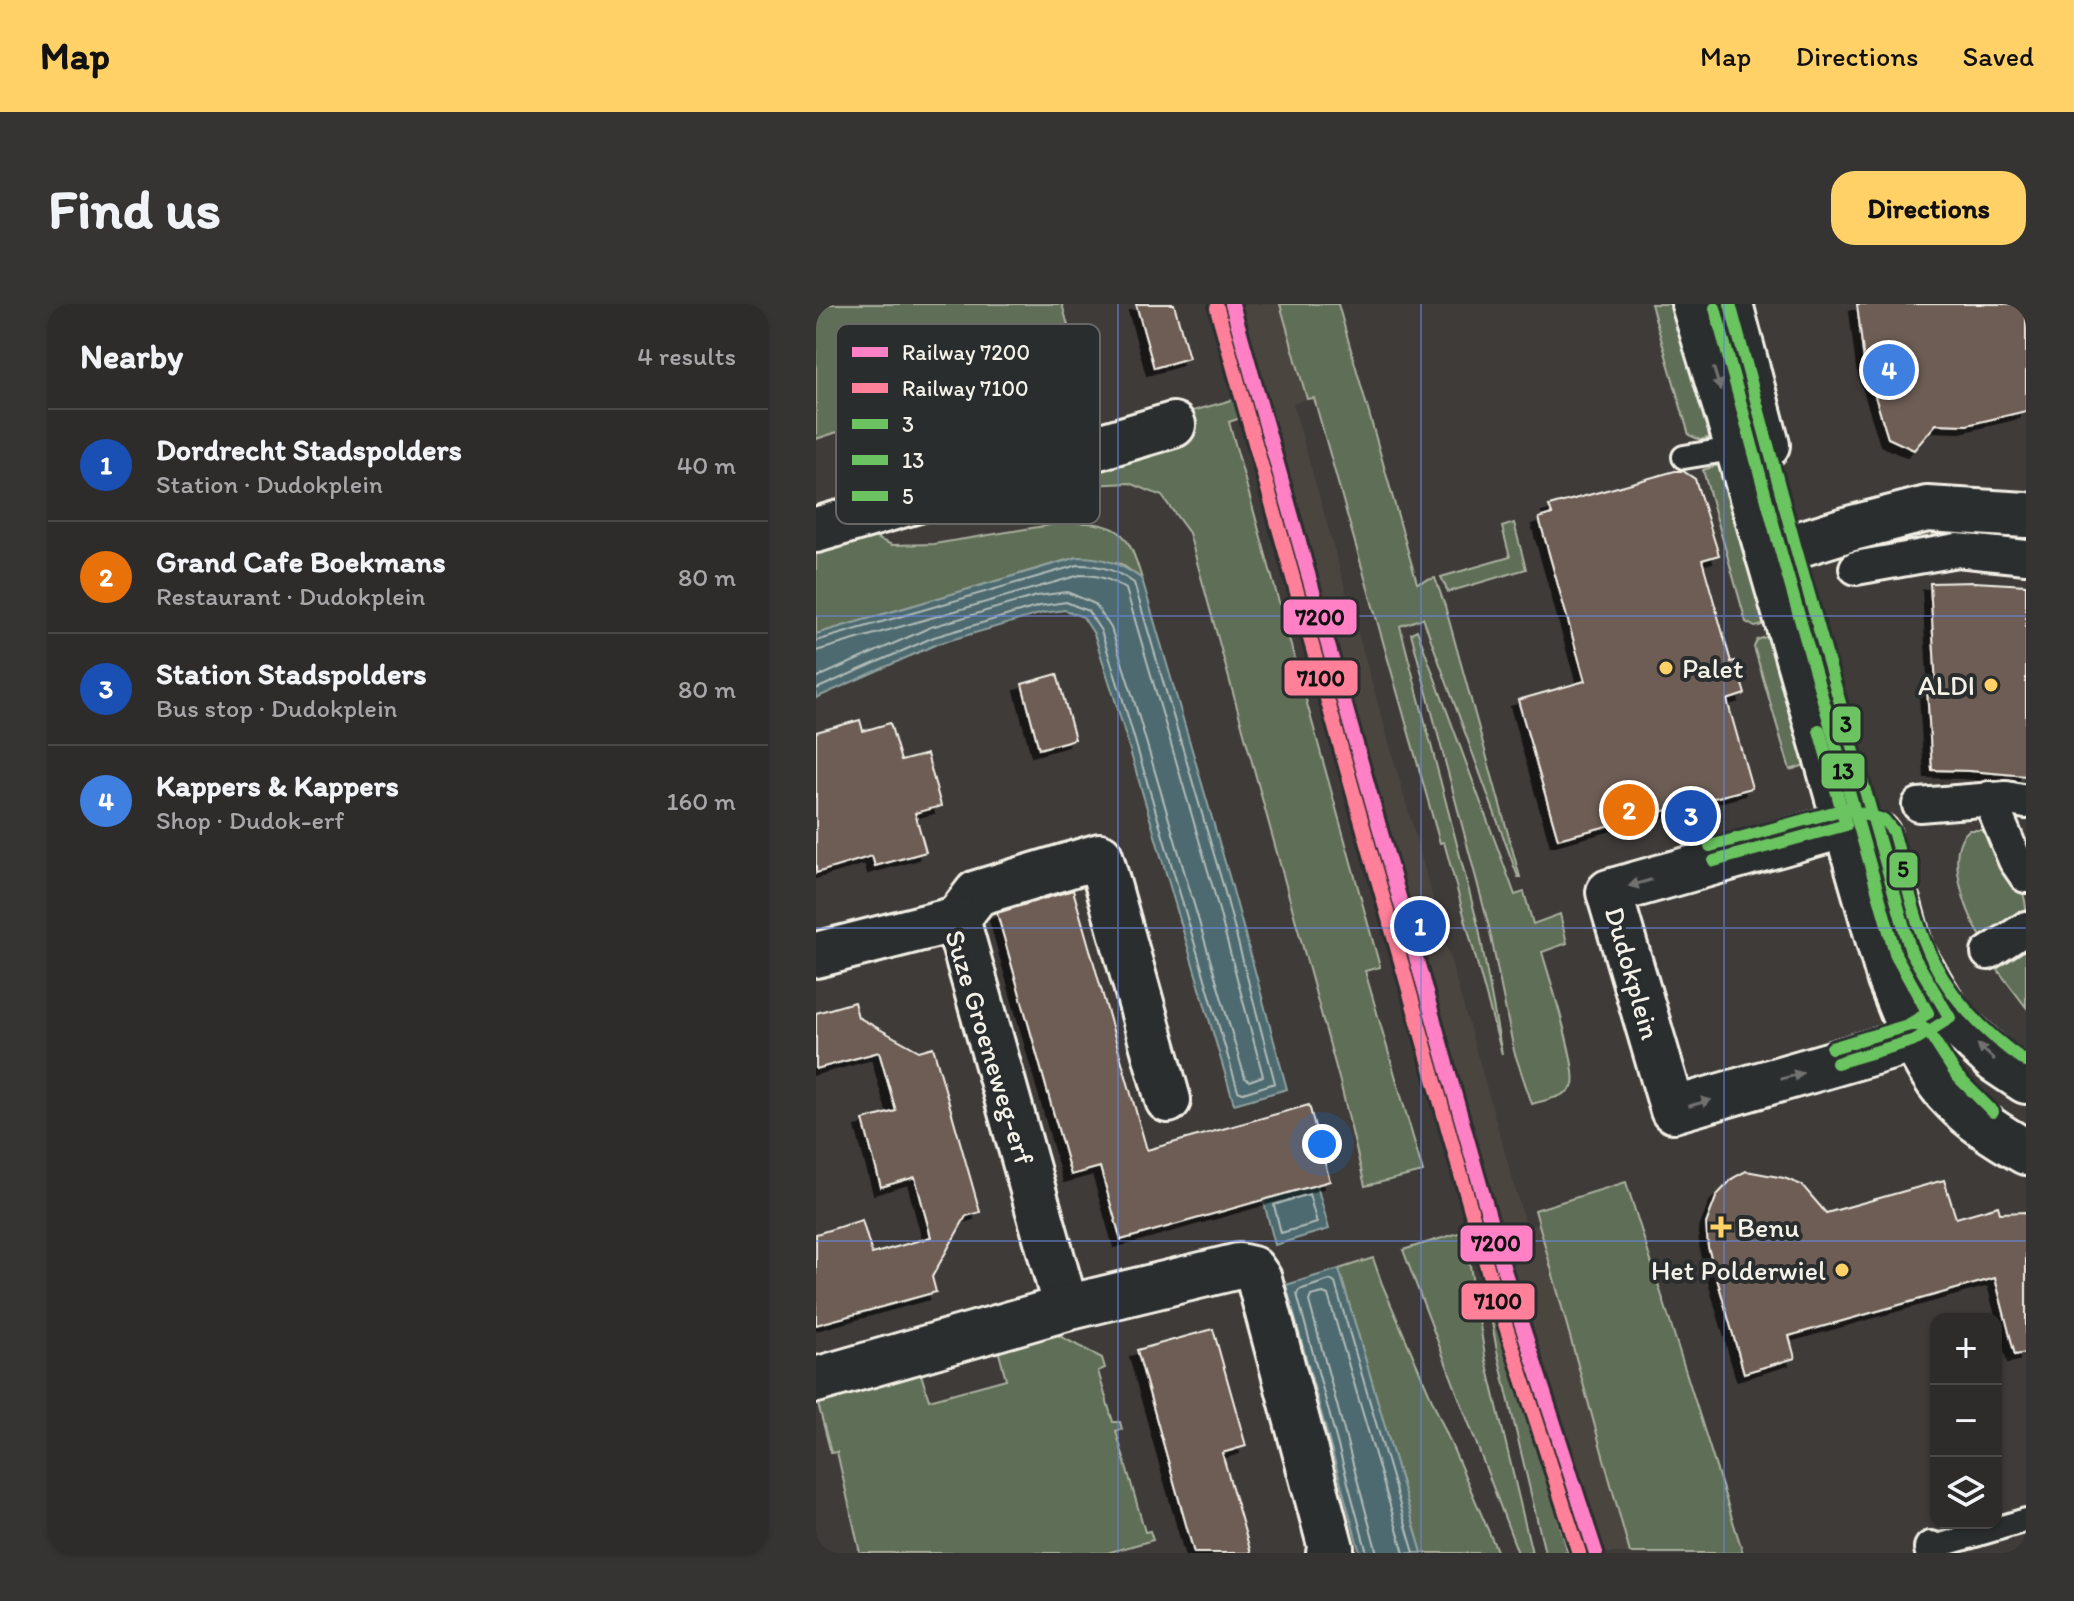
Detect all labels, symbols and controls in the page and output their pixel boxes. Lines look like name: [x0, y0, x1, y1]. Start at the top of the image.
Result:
text: Map: [40, 33, 110, 79]
text: Map: [1700, 39, 1751, 73]
text: Directions: [1795, 39, 1919, 73]
text: Saved: [1963, 39, 2034, 73]
button: Directions: [1831, 171, 2026, 245]
text: Find us: [48, 175, 221, 242]
legend: [836, 324, 1100, 524]
text: Nearby: [80, 336, 183, 377]
text: Railway 7200: [902, 339, 1030, 366]
text: 4 results: [637, 340, 736, 372]
pin: 4: [1863, 340, 1915, 400]
one-way arrow: [1711, 367, 1724, 391]
text: Railway 7100: [902, 375, 1029, 402]
text: 3: [902, 411, 914, 438]
text: Dordrecht Stadspolders: [156, 431, 462, 468]
text: 13: [902, 447, 924, 474]
text: 1: [100, 449, 112, 481]
text: 40 m: [677, 449, 736, 481]
text: Station · Dudokplein: [156, 468, 383, 500]
text: 5: [902, 483, 914, 510]
text: Grand Cafe Boekmans: [156, 543, 446, 580]
text: 2: [99, 561, 113, 593]
text: 80 m: [678, 561, 736, 593]
text: Restaurant · Dudokplein: [156, 580, 425, 612]
line badge: 7200: [1282, 598, 1358, 636]
text: 7200: [1294, 604, 1345, 631]
place label: Palet: [1682, 651, 1743, 685]
text: Station Stadspolders: [156, 655, 427, 692]
line badge: 7100: [1283, 659, 1359, 697]
marker: Palet: [1657, 659, 1675, 677]
text: 7100: [1296, 665, 1345, 692]
place label: ALDI: [1918, 668, 1975, 702]
text: 3: [99, 673, 113, 705]
text: 80 m: [678, 673, 736, 705]
marker: ALDI: [1982, 676, 2000, 694]
text: Bus stop · Dudokplein: [156, 692, 397, 724]
line badge: 3: [1831, 705, 1862, 744]
text: 3: [1840, 711, 1852, 738]
line badge: 13: [1820, 752, 1866, 790]
text: 13: [1832, 758, 1854, 785]
text: Kappers & Kappers: [156, 767, 399, 804]
pin: 2: [1603, 780, 1655, 840]
text: 4: [98, 785, 114, 817]
text: 160 m: [666, 785, 736, 817]
pin: 3: [1665, 786, 1717, 846]
text: Shop · Dudok-erf: [156, 804, 344, 836]
line badge: 5: [1888, 851, 1919, 889]
text: 5: [1897, 856, 1909, 883]
one-way arrow: [1627, 877, 1651, 890]
pin: 1: [1394, 896, 1446, 956]
street label: Dudokplein: [1598, 903, 1668, 1043]
street label: Suze Groeneweg-erf: [938, 926, 1042, 1169]
one-way arrow: [1977, 1043, 1996, 1061]
one-way arrow: [1780, 1069, 1804, 1082]
one-way arrow: [1688, 1096, 1712, 1109]
your location: [1302, 1124, 1342, 1164]
place label: Benu: [1737, 1210, 1800, 1244]
marker: Benu: [1712, 1218, 1730, 1236]
line badge: 7200: [1459, 1224, 1534, 1263]
text: 7200: [1470, 1230, 1521, 1257]
place label: Het Polderwiel: [1651, 1253, 1826, 1287]
marker: Het Polderwiel: [1833, 1261, 1851, 1279]
line badge: 7100: [1460, 1282, 1536, 1321]
text: 7100: [1473, 1288, 1522, 1315]
map controls: [1930, 1313, 2002, 1529]
button: +: [1930, 1313, 2002, 1385]
button: −: [1930, 1385, 2002, 1457]
button: layers: [1930, 1457, 2002, 1529]

